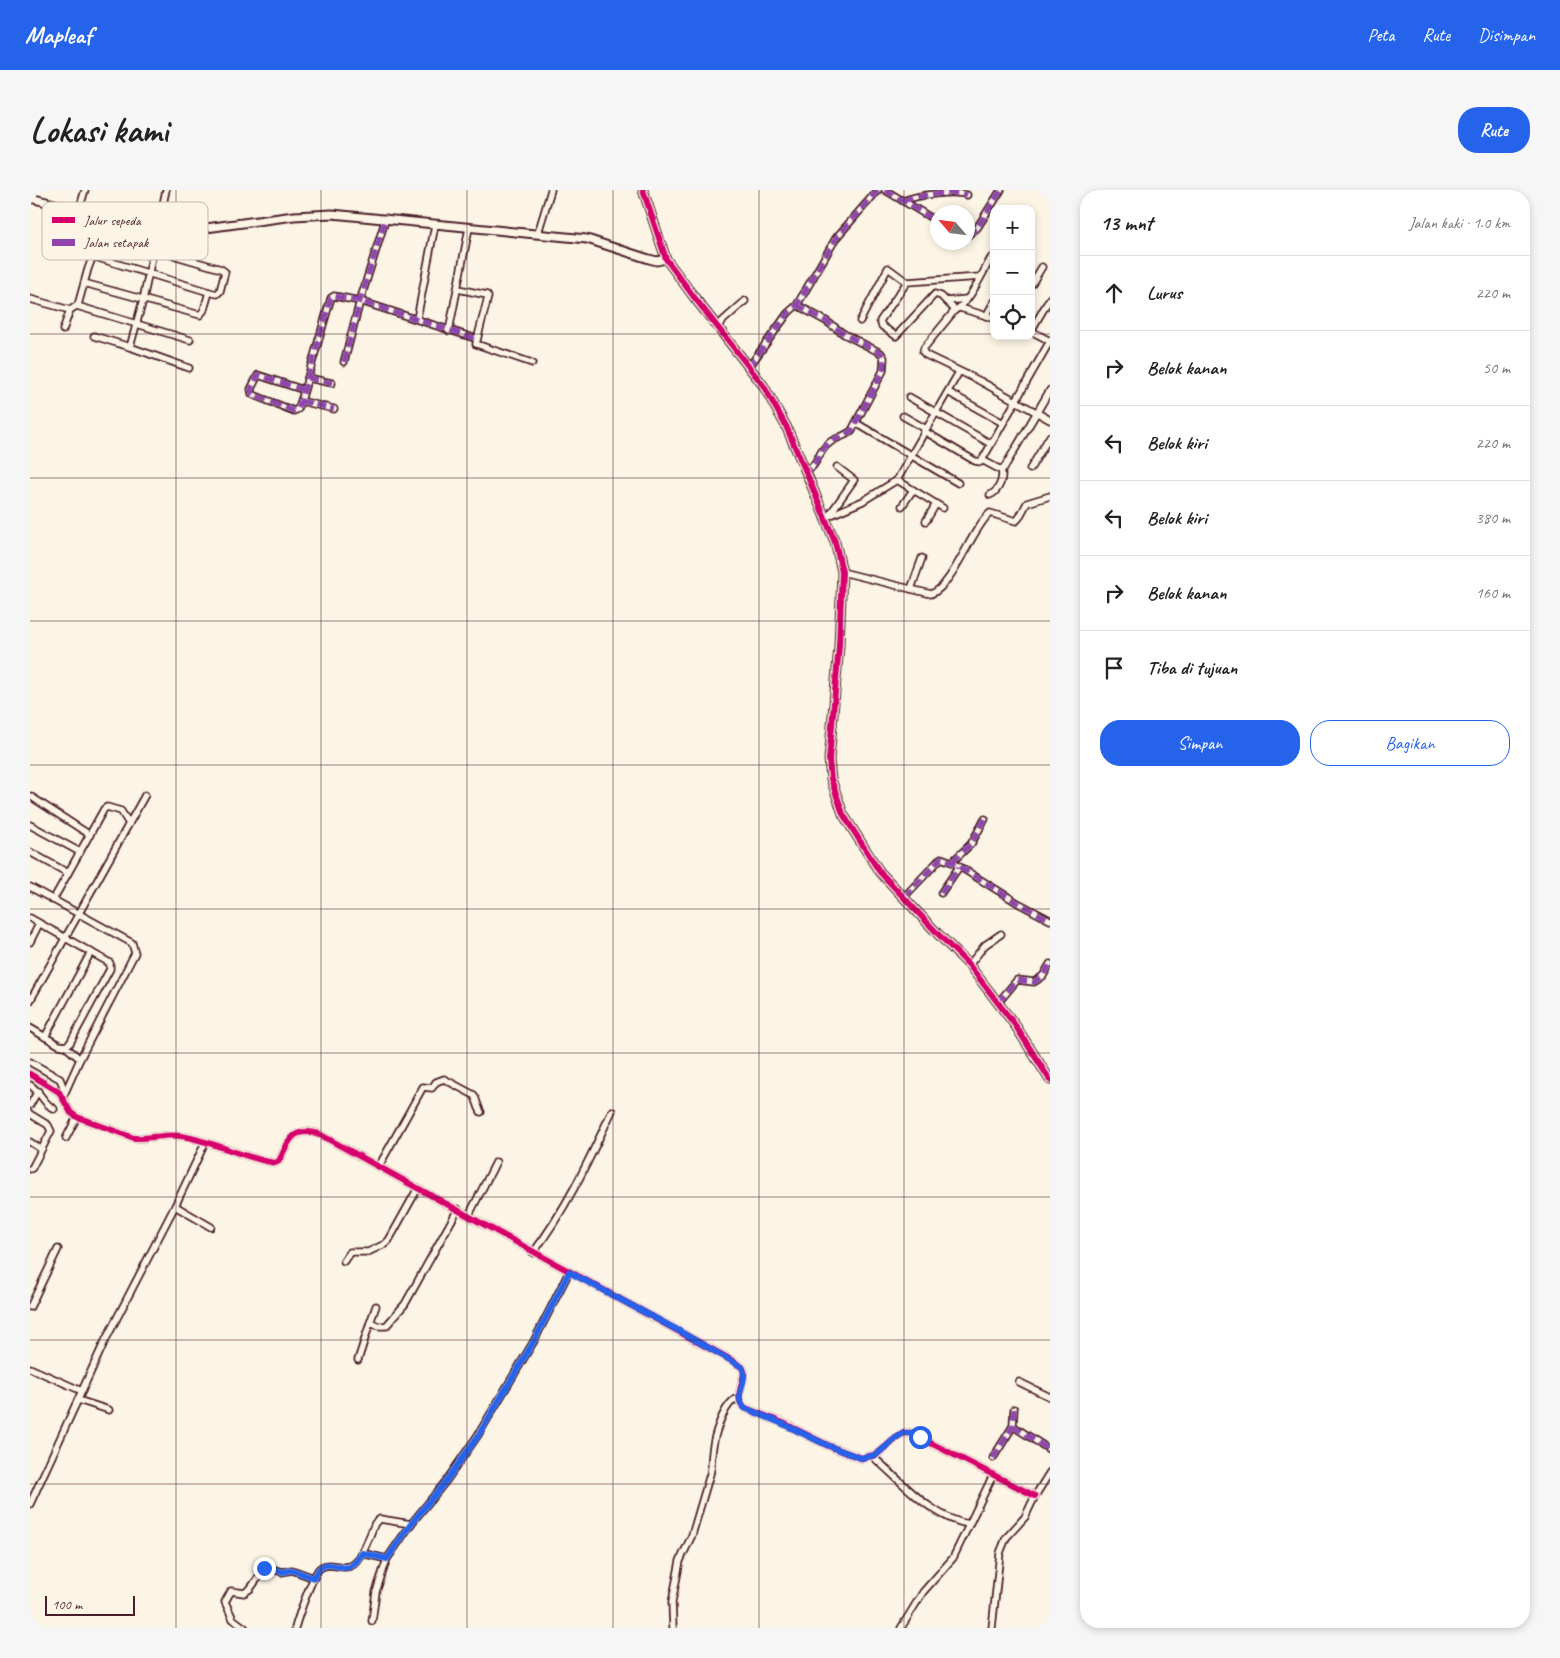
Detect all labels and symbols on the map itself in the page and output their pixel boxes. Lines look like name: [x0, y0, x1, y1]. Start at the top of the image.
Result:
legend: [42, 202, 208, 260]
north arrow: [930, 205, 975, 250]
text: Jalur sepeda: [83, 212, 142, 229]
text: Jalan setapak: [83, 234, 149, 251]
route start: [909, 1426, 932, 1449]
route end: [253, 1557, 276, 1580]
scale bar: [45, 1593, 135, 1616]

